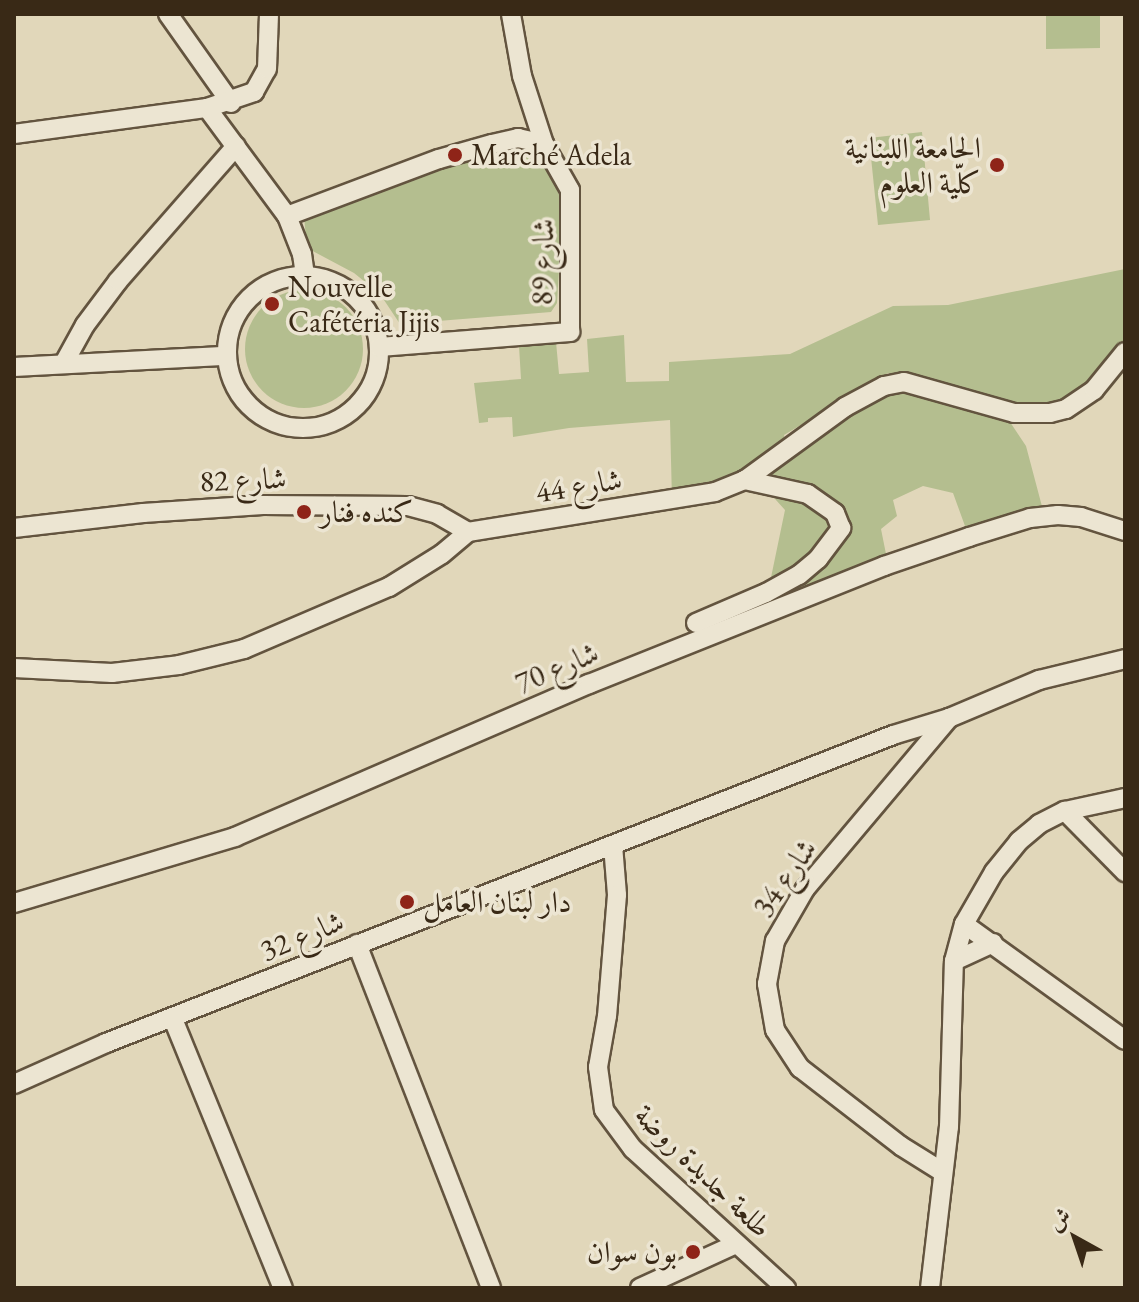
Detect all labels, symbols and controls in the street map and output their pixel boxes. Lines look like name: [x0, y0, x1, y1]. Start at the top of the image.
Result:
place label: الجامعة اللبنانية كلّية العلوم: [845, 130, 981, 200]
place label: Marché Adela: [471, 137, 632, 173]
marker: Marché Adela: [446, 146, 464, 164]
marker: الجامعة اللبنانية كلّية العلوم: [988, 156, 1006, 174]
street label: شارع 89: [524, 218, 562, 306]
place label: Nouvelle Cafétéria Jijis: [288, 269, 440, 340]
marker: Nouvelle Cafétéria Jijis: [263, 295, 281, 313]
street label: شارع 82: [199, 460, 287, 500]
street label: شارع 44: [533, 461, 625, 511]
place label: كنده فنار: [320, 494, 413, 530]
marker: كنده فنار: [295, 503, 313, 521]
street label: شارع 70: [510, 634, 604, 702]
street label: شارع 34: [745, 832, 825, 924]
place label: دار لبنان العامل: [423, 884, 571, 920]
marker: دار لبنان العامل: [398, 893, 416, 911]
street label: شارع 32: [255, 903, 349, 969]
street label: طلعة جديدة روضة: [627, 1097, 779, 1245]
north arrow: [1035, 1198, 1115, 1278]
text: ش: [1042, 1201, 1077, 1237]
place label: بون سوان: [587, 1234, 677, 1270]
marker: بون سوان: [684, 1243, 702, 1261]

